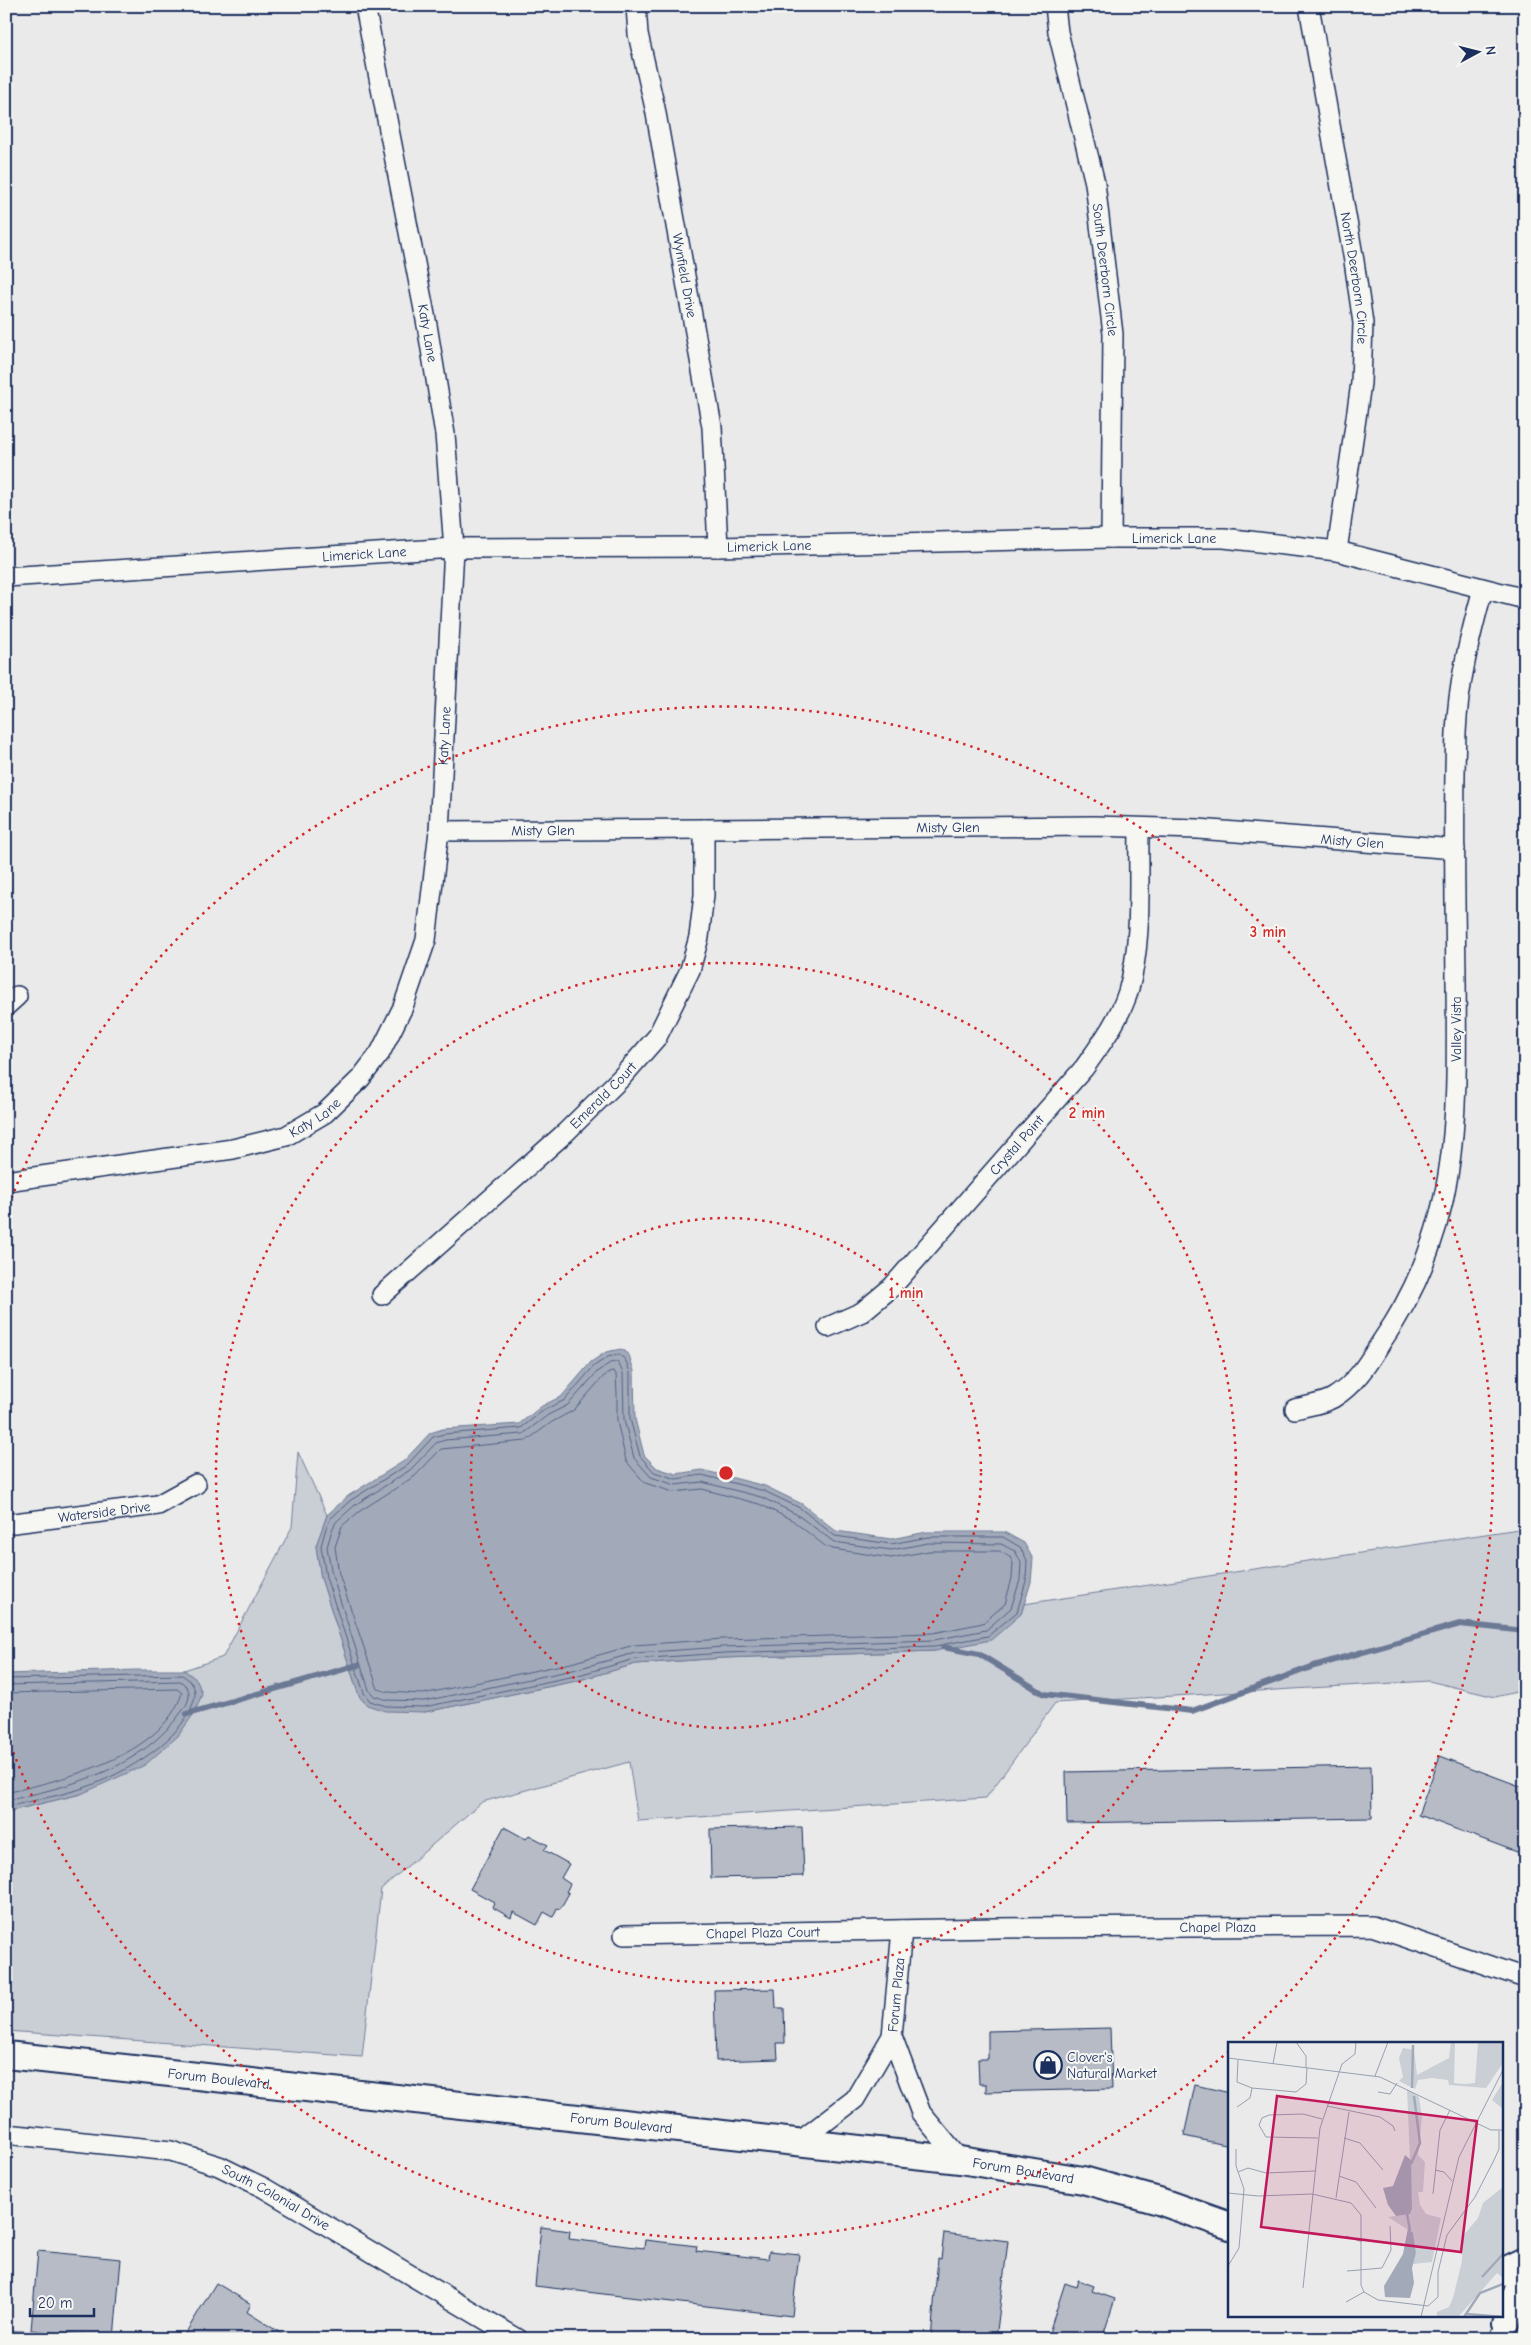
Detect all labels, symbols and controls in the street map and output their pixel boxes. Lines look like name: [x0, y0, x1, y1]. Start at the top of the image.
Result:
north arrow: [1454, 28, 1504, 78]
text: N: [1481, 45, 1499, 56]
street label: South Deerborn Circle: [1088, 202, 1121, 337]
street label: North Deerborn Circle: [1337, 211, 1371, 344]
street label: Wynfield Drive: [669, 232, 700, 319]
street label: Katy Lane: [414, 303, 441, 363]
street label: Limerick Lane: [1132, 530, 1216, 547]
street label: Limerick Lane: [727, 537, 811, 556]
street label: Limerick Lane: [322, 543, 407, 566]
street label: Katy Lane: [434, 706, 455, 766]
street label: Misty Glen: [916, 819, 980, 836]
street label: Misty Glen: [511, 822, 575, 839]
street label: Misty Glen: [1320, 831, 1385, 852]
text: 3 min: [1250, 923, 1286, 941]
street label: Valley Vista: [1448, 996, 1465, 1062]
street label: Emerald Court: [566, 1058, 641, 1133]
street label: Katy Lane: [286, 1095, 344, 1141]
text: 2 min: [1069, 1104, 1105, 1122]
street label: Crystal Point: [986, 1111, 1048, 1179]
text: 1 min: [889, 1284, 923, 1302]
centre of rings: [717, 1464, 735, 1482]
street label: Waterside Drive: [57, 1498, 151, 1526]
street label: Chapel Plaza: [1180, 1919, 1256, 1936]
street label: Chapel Plaza Court: [706, 1923, 821, 1942]
street label: Forum Plaza: [884, 1957, 908, 2033]
inset map: [1228, 2042, 1504, 2318]
place label: Clover's Natural Market: [1067, 2049, 1158, 2082]
shop icon: Clover's Natural Market: [1033, 2050, 1063, 2080]
street label: Forum Boulevard: [167, 2065, 270, 2093]
street label: Forum Boulevard: [569, 2109, 673, 2137]
street label: Forum Boulevard: [971, 2154, 1075, 2187]
street label: South Colonial Drive: [219, 2161, 333, 2234]
scale bar: [30, 2285, 94, 2317]
text: 20 m: [38, 2294, 72, 2312]

